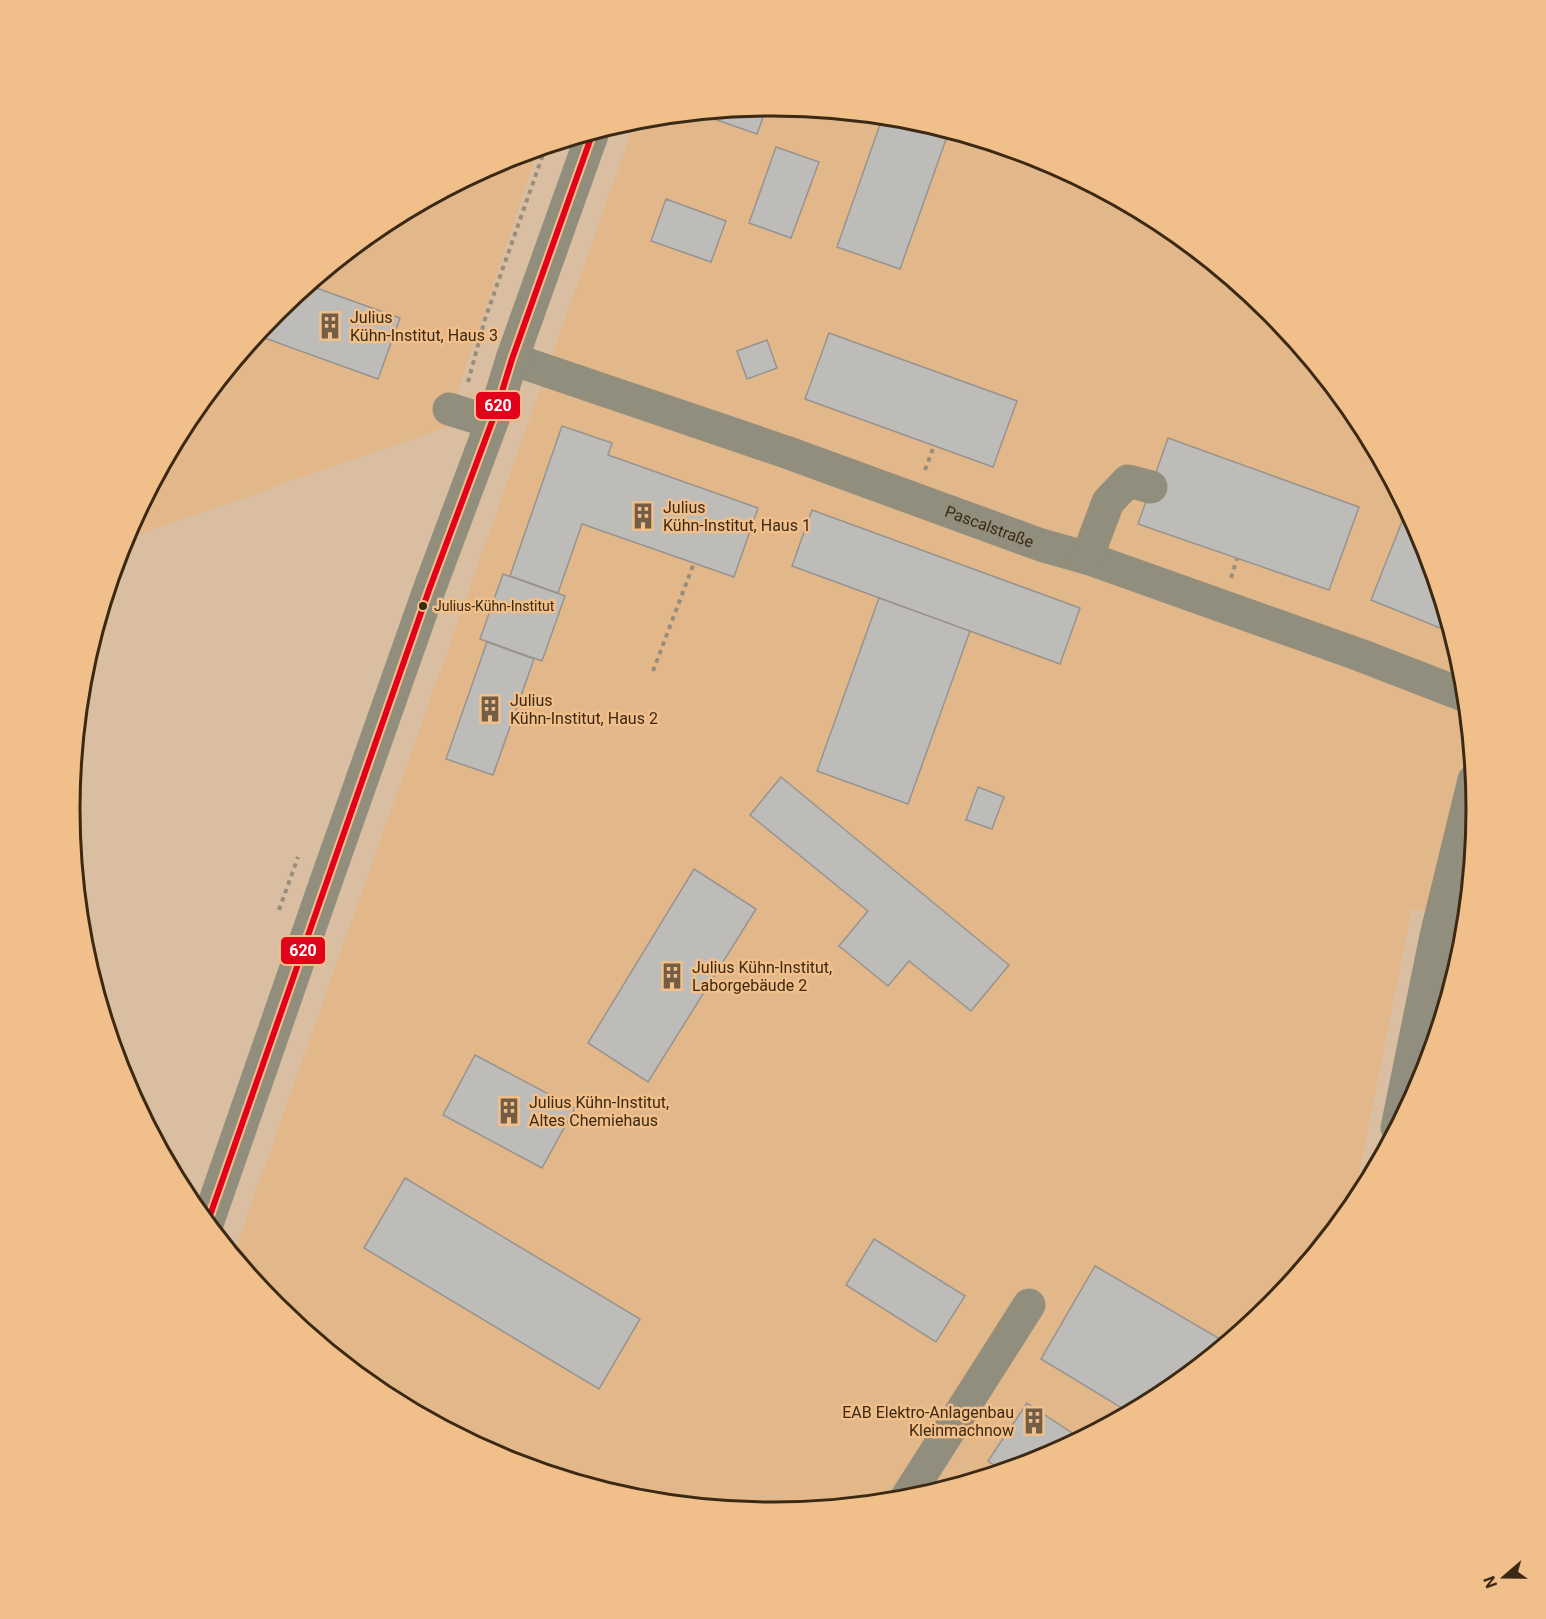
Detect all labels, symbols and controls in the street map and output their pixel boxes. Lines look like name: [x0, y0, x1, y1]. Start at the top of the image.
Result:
place label: Julius Kühn-Institut, Haus 3: [350, 308, 498, 345]
building icon: Julius Kühn-Institut, Haus 3: [315, 311, 345, 341]
line badge: 620: [475, 391, 521, 420]
text: 620: [484, 396, 512, 415]
place label: Julius Kühn-Institut, Haus 1: [663, 498, 811, 535]
building icon: Julius Kühn-Institut, Haus 1: [628, 501, 658, 531]
street label: Pascalstraße: [942, 501, 1037, 551]
place label: Julius-Kühn-Institut: [434, 598, 555, 614]
marker: Julius-Kühn-Institut: [417, 600, 429, 612]
place label: Julius Kühn-Institut, Haus 2: [510, 691, 658, 728]
building icon: Julius Kühn-Institut, Haus 2: [475, 694, 505, 724]
line badge: 620: [280, 936, 326, 965]
text: 620: [289, 941, 317, 960]
place label: Julius Kühn-Institut, Laborgebäude 2: [692, 958, 832, 995]
building icon: Julius Kühn-Institut, Laborgebäude 2: [657, 961, 687, 991]
place label: Julius Kühn-Institut, Altes Chemiehaus: [529, 1093, 669, 1130]
building icon: Julius Kühn-Institut, Altes Chemiehaus: [494, 1096, 524, 1126]
place label: EAB Elektro-Anlagenbau Kleinmachnow: [842, 1403, 1014, 1440]
building icon: EAB Elektro-Anlagenbau Kleinmachnow: [1019, 1406, 1049, 1436]
north arrow: [1474, 1547, 1534, 1607]
text: N: [1480, 1573, 1501, 1591]

